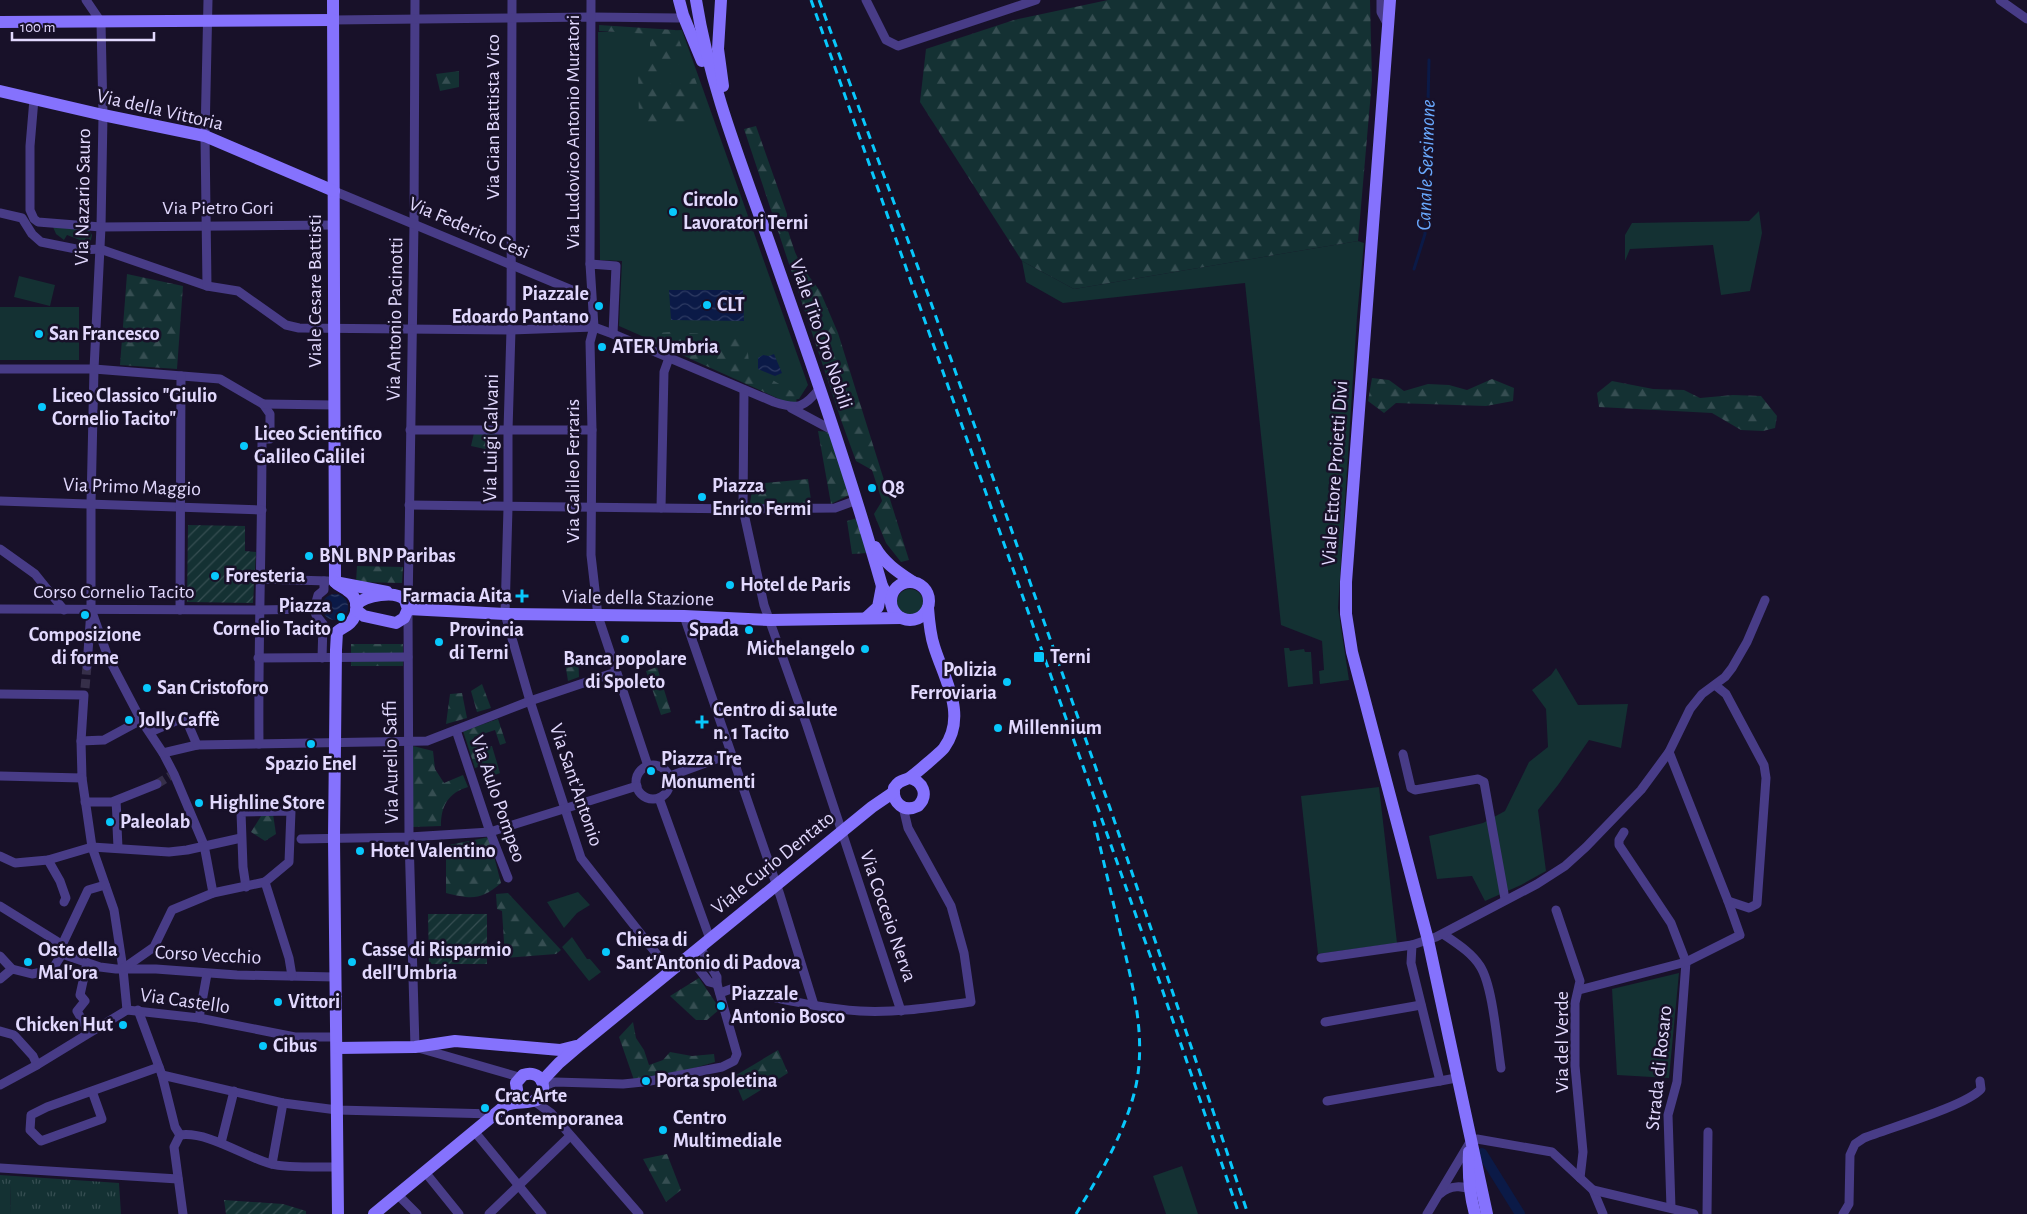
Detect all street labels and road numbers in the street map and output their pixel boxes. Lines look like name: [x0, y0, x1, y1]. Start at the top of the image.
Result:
street label: Via Ludovico Antonio Muratori: [563, 15, 583, 249]
street label: Via Gian Battista Vico: [483, 34, 503, 200]
street label: Via della Vittoria: [95, 86, 225, 134]
street label: Via Nazario Sauro: [72, 128, 94, 266]
street label: Via Federico Cesi: [406, 194, 532, 262]
street label: Via Pietro Gori: [162, 198, 274, 218]
street label: Viale Cesare Battisti: [305, 214, 325, 368]
street label: Via Antonio Pacinotti: [384, 237, 406, 401]
street label: Viale Tito Oro Nobili: [786, 257, 856, 411]
street label: Via Luigi Galvani: [480, 374, 502, 502]
street label: Viale Ettore Proietti Divi: [1319, 380, 1351, 566]
street label: Via Galileo Ferraris: [563, 399, 583, 543]
street label: Via Primo Maggio: [63, 475, 201, 499]
street label: Corso Cornelio Tacito: [33, 582, 195, 602]
street label: Viale della Stazione: [562, 587, 714, 609]
street label: Via Aurelio Saffi: [380, 700, 402, 824]
street label: Via Sant'Antonio: [546, 721, 606, 849]
street label: Via Aulo Pompeo: [467, 733, 529, 865]
street label: Viale Curio Dentato: [708, 808, 838, 918]
street label: Via Cocceio Nerva: [856, 848, 920, 984]
street label: Corso Vecchio: [154, 942, 262, 968]
street label: Via Castello: [139, 985, 231, 1017]
street label: Via del Verde: [1552, 991, 1572, 1093]
street label: Strada di Rosaro: [1642, 1004, 1676, 1132]

